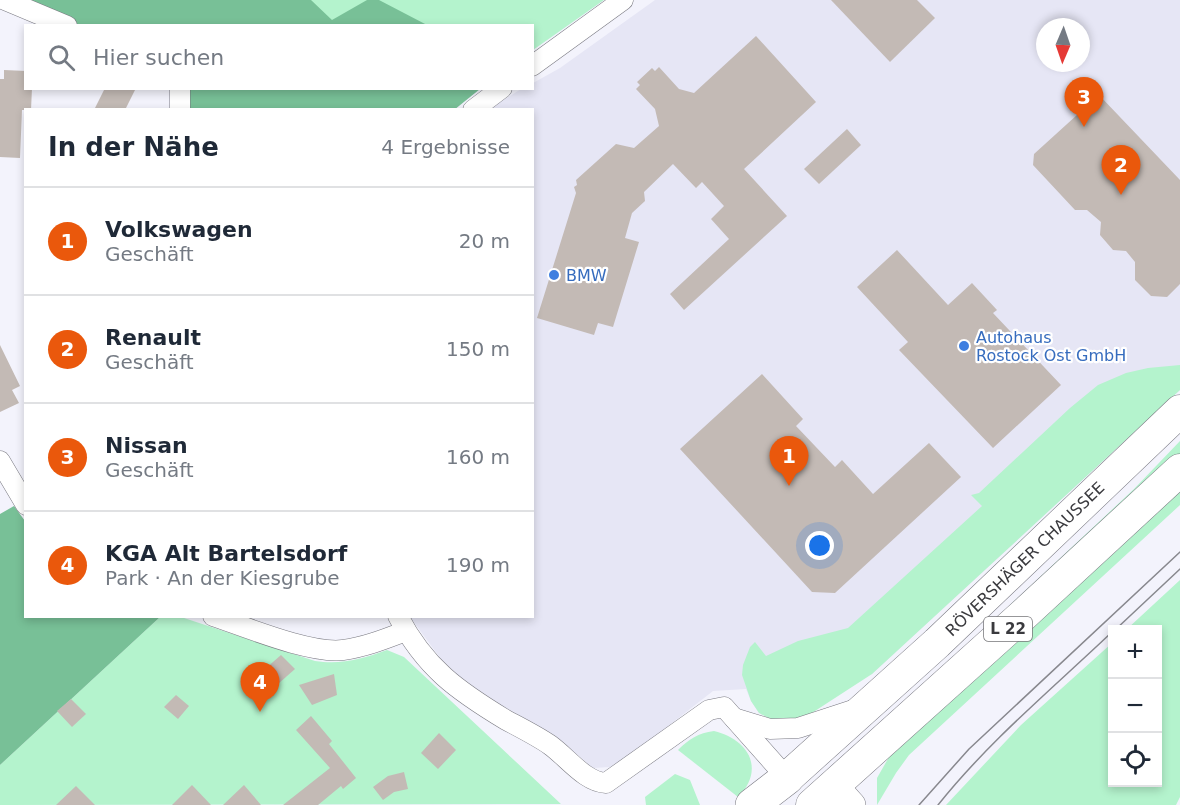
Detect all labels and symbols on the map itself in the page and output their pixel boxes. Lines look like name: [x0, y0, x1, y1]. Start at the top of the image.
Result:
north arrow: [1036, 18, 1090, 72]
pin: 3: [1064, 78, 1104, 127]
pin: 2: [1102, 146, 1140, 195]
place label: BMW: [566, 266, 607, 285]
marker: BMW: [547, 268, 561, 282]
place label: Autohaus Rostock Ost GmbH: [976, 328, 1126, 365]
marker: Autohaus Rostock Ost GmbH: [957, 339, 971, 353]
pin: 1: [770, 436, 808, 486]
street label: RÖVERSHÄGER CHAUSSEE: [942, 478, 1108, 640]
your location: [805, 531, 834, 560]
road number: L 22: [984, 617, 1032, 641]
pin: 4: [240, 662, 280, 712]

